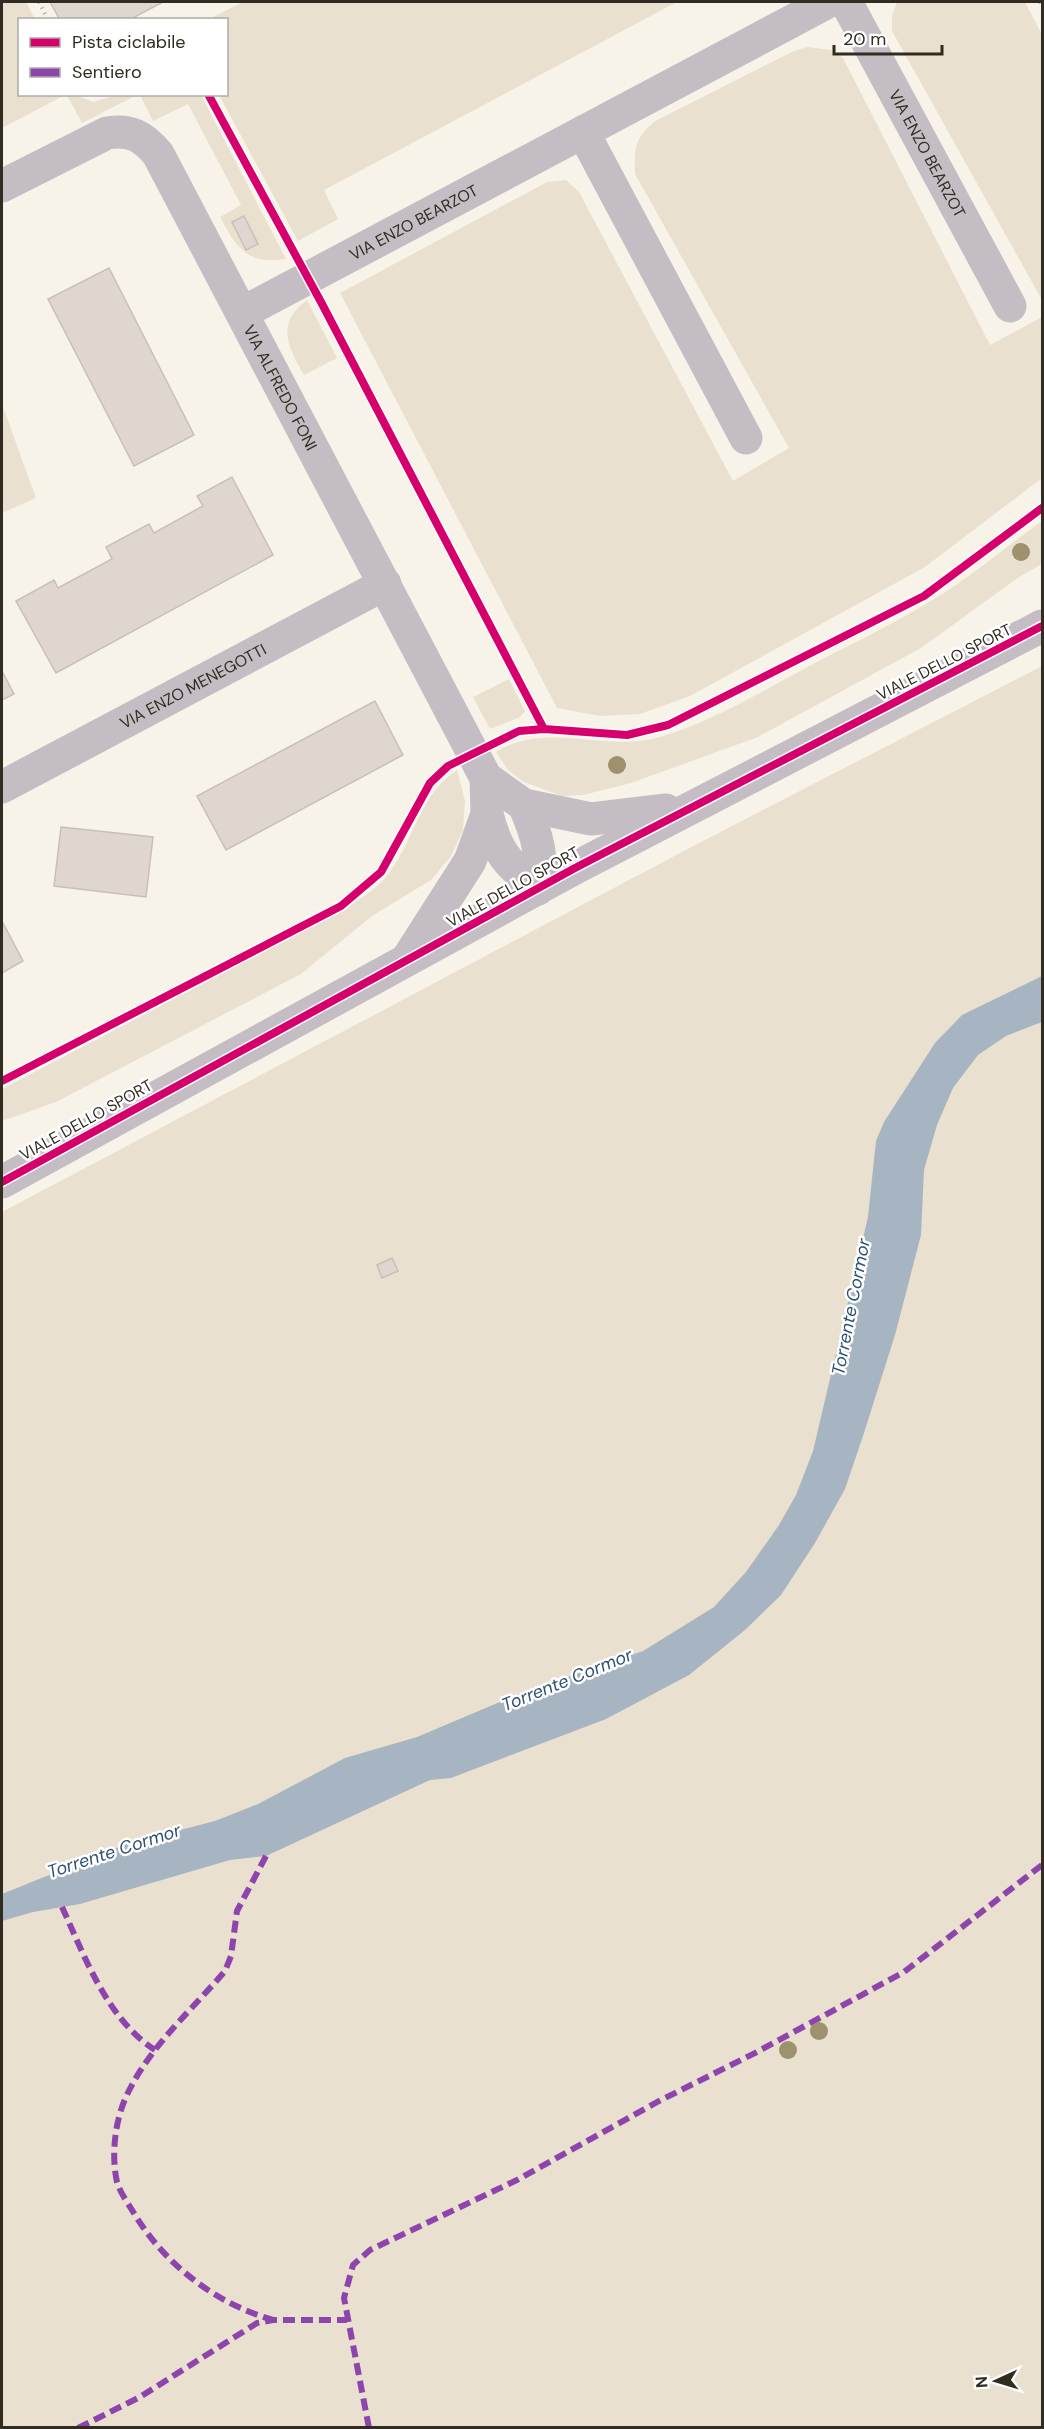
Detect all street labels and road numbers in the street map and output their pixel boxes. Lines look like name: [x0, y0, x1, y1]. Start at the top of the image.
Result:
street label: VIA ENZO BEARZOT: [885, 86, 971, 221]
street label: VIA ENZO BEARZOT: [346, 179, 481, 265]
street label: VIA ALFREDO FONI: [239, 321, 322, 454]
street label: VIALE DELLO SPORT: [873, 619, 1015, 705]
street label: VIA ENZO MENEGOTTI: [116, 638, 270, 733]
street label: VIALE DELLO SPORT: [443, 842, 583, 932]
street label: VIALE DELLO SPORT: [16, 1075, 156, 1165]

